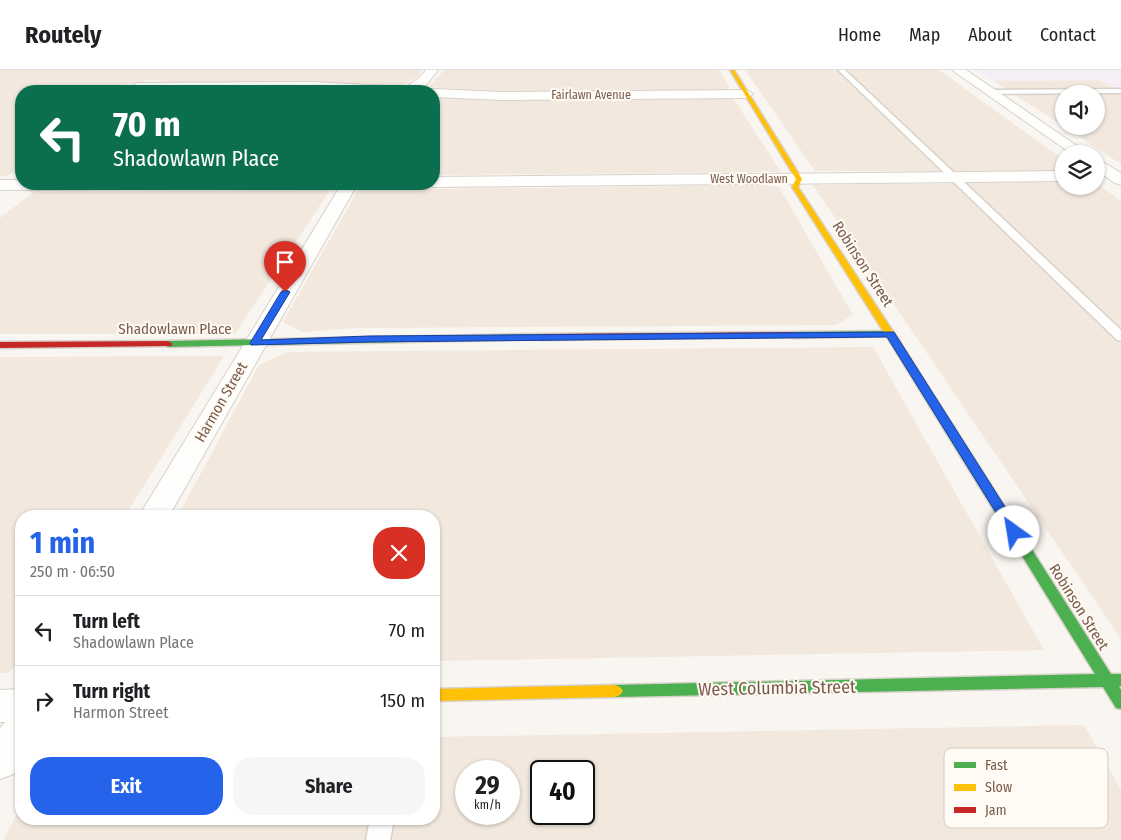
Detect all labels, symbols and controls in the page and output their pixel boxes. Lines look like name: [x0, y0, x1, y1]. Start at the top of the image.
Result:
text: Routely: [25, 21, 101, 49]
text: Home: [838, 24, 881, 46]
text: Map: [909, 24, 940, 46]
text: About: [968, 24, 1012, 46]
text: Contact: [1040, 24, 1096, 46]
map controls: [1055, 85, 1105, 195]
button: sound: [1055, 85, 1105, 135]
street label: Fairlawn Avenue: [551, 88, 631, 102]
text: 70 m: [113, 103, 181, 145]
icon: left: [30, 105, 95, 170]
text: Shadowlawn Place: [113, 145, 279, 172]
button: layers: [1055, 145, 1105, 195]
street label: West Woodlawn: [710, 172, 788, 186]
street label: Robinson Street: [829, 218, 897, 310]
pin: [264, 241, 306, 292]
icon: arrive: [271, 248, 299, 276]
street label: Shadowlawn Place: [118, 320, 232, 338]
street label: Harmon Street: [191, 359, 251, 445]
position arrow: [987, 505, 1039, 557]
text: 1 min: [30, 525, 95, 561]
button: close: [373, 527, 425, 579]
street label: Robinson Street: [1045, 561, 1113, 653]
text: 250 m · 06:50: [30, 562, 115, 581]
text: Turn left: [73, 610, 140, 633]
icon: left: [30, 617, 58, 645]
text: 70 m: [389, 619, 425, 642]
text: Shadowlawn Place: [73, 633, 194, 652]
street label: West Columbia Street: [698, 676, 856, 700]
text: Turn right: [73, 680, 150, 703]
icon: right: [30, 687, 58, 715]
text: 150 m: [380, 689, 425, 712]
text: Harmon Street: [73, 703, 168, 722]
legend: [944, 748, 1108, 828]
button: Exit: [30, 757, 223, 815]
button: Share: [233, 757, 425, 815]
text: Fast: [985, 757, 1008, 774]
speed limit sign: 40: [530, 760, 595, 825]
text: 29: [475, 771, 500, 801]
text: Slow: [985, 779, 1012, 796]
text: km/h: [474, 798, 501, 812]
text: Jam: [985, 802, 1006, 819]

